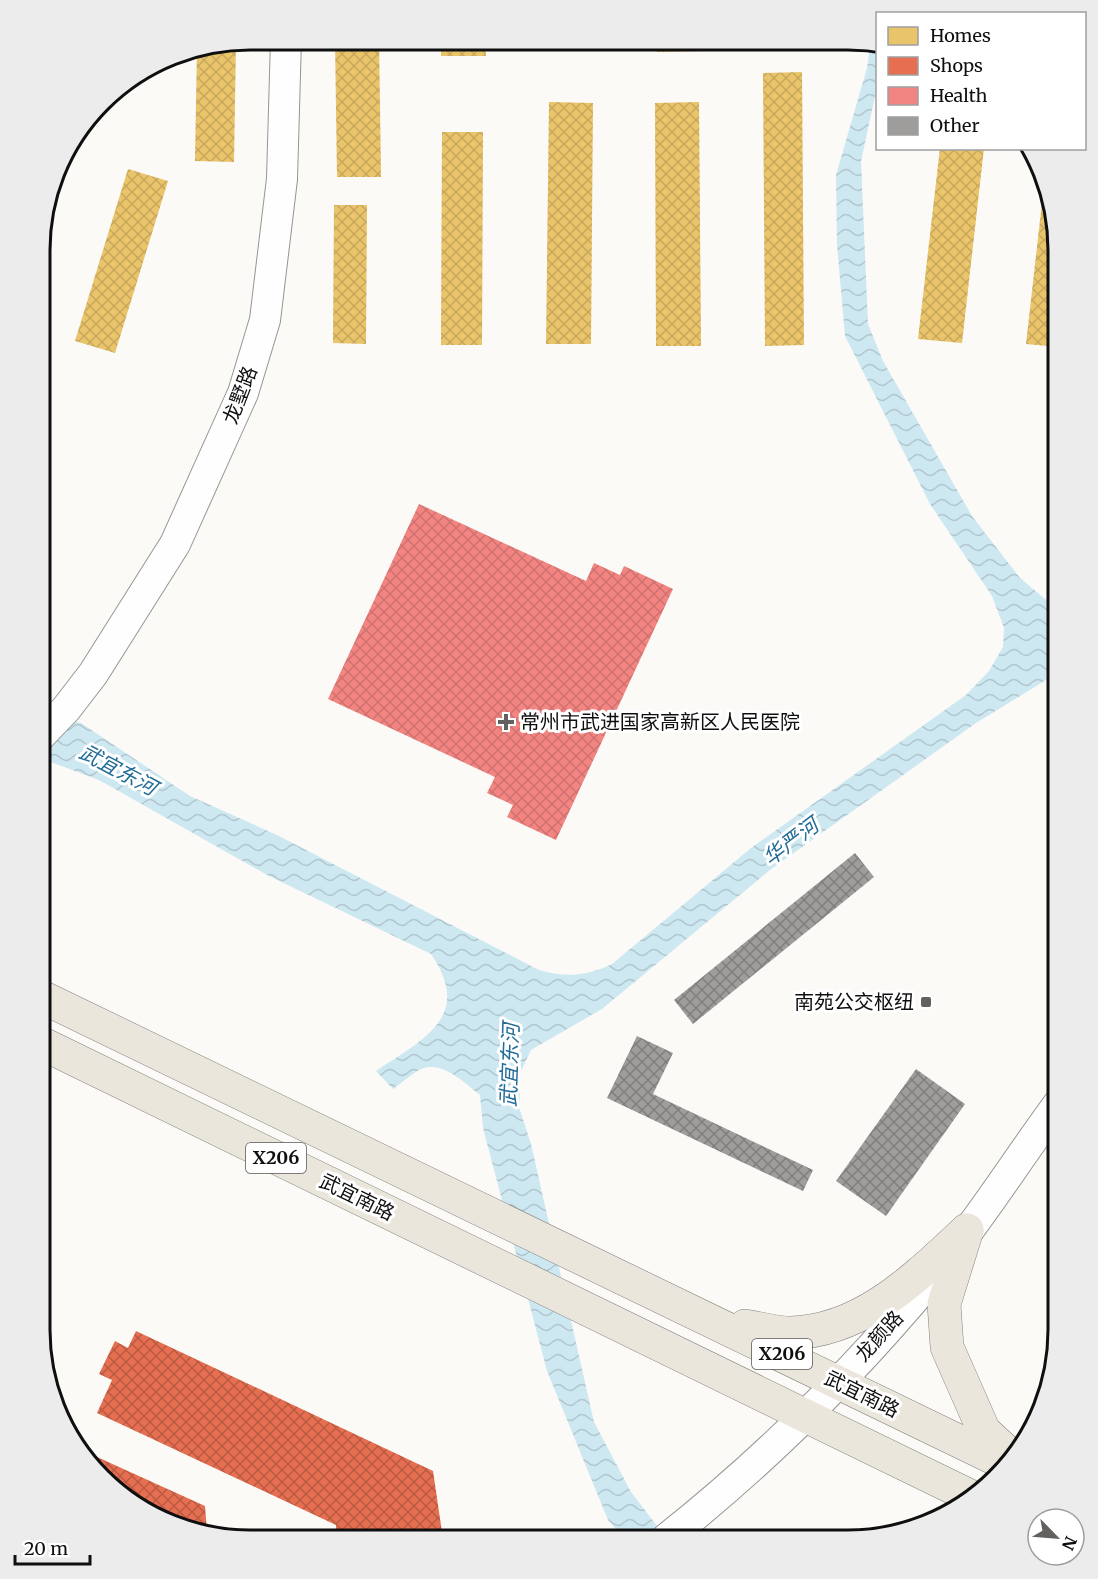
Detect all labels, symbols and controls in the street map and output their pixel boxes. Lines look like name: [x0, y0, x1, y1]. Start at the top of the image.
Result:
legend: [876, 12, 1086, 150]
text: Homes: [930, 24, 991, 47]
text: Shops: [930, 54, 983, 77]
text: Health: [930, 84, 988, 107]
text: Other: [930, 114, 980, 137]
street label: 龙墅路: [217, 362, 262, 427]
place label: 常州市武进国家高新区人民医院: [520, 709, 800, 734]
marker: 常州市武进国家高新区人民医院: [497, 713, 515, 731]
water label: 武宜东河: [75, 738, 165, 803]
water label: 华严河: [757, 809, 827, 871]
place label: 南苑公交枢纽: [794, 989, 914, 1014]
marker: 南苑公交枢纽: [919, 995, 933, 1009]
water label: 武宜东河: [495, 1019, 525, 1107]
road number: X206: [246, 1143, 306, 1173]
street label: 武宜南路: [316, 1168, 399, 1225]
street label: 龙颜路: [849, 1305, 908, 1366]
road number: X206: [752, 1339, 812, 1369]
street label: 武宜南路: [821, 1365, 904, 1422]
north arrow: [1026, 1507, 1086, 1567]
scale bar: [15, 1528, 90, 1566]
text: N: [1058, 1533, 1081, 1554]
text: 20 m: [24, 1537, 68, 1560]

